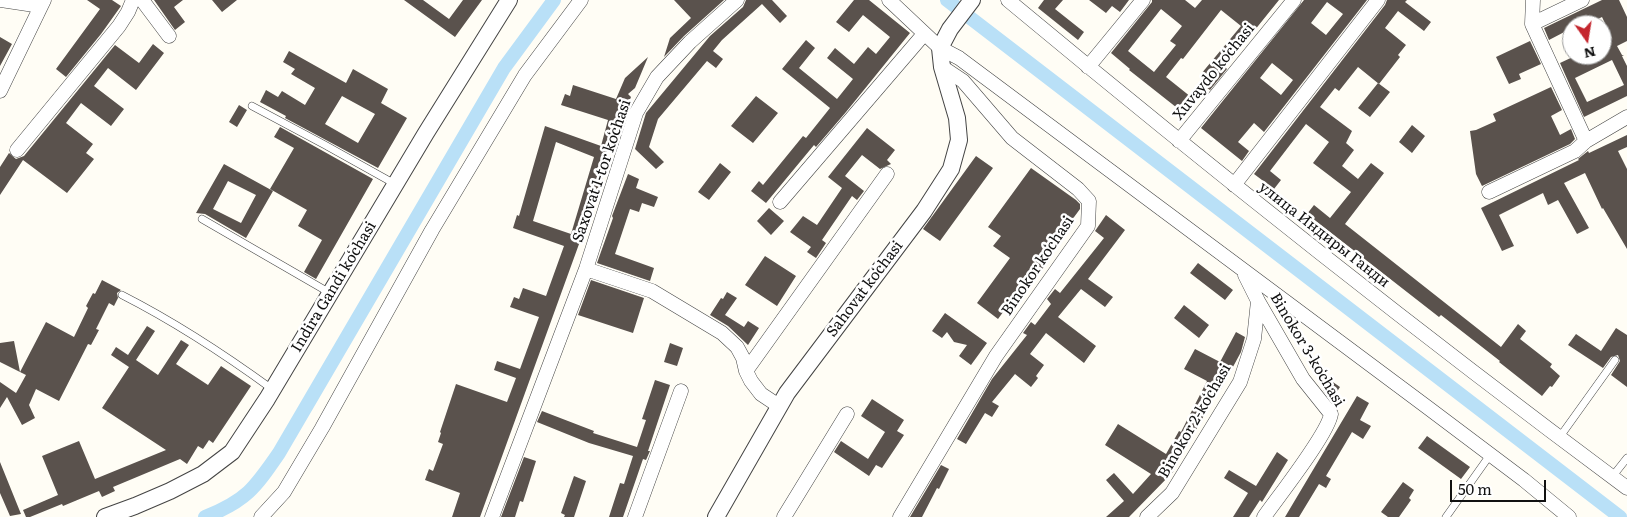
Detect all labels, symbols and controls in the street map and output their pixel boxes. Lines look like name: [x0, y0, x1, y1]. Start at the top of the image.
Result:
north arrow: [1562, 15, 1612, 65]
street label: Xuvaydo koʻchasi: [1170, 20, 1258, 124]
text: N: [1582, 43, 1598, 65]
street label: Saxovat 1-tor koʻchasi: [569, 97, 635, 245]
street label: улица Индиры Ганди: [1255, 178, 1393, 292]
street label: Binokor koʻchasi: [998, 213, 1078, 319]
street label: Indira Gandi koʻchasi: [288, 218, 380, 356]
street label: Sahovat koʻchasi: [823, 237, 907, 341]
street label: Binokor 3-koʻchasi: [1266, 290, 1348, 410]
street label: Binokor 2-koʻchasi: [1155, 361, 1235, 481]
scale bar: [1452, 470, 1548, 502]
text: 50 m: [1458, 477, 1492, 500]

